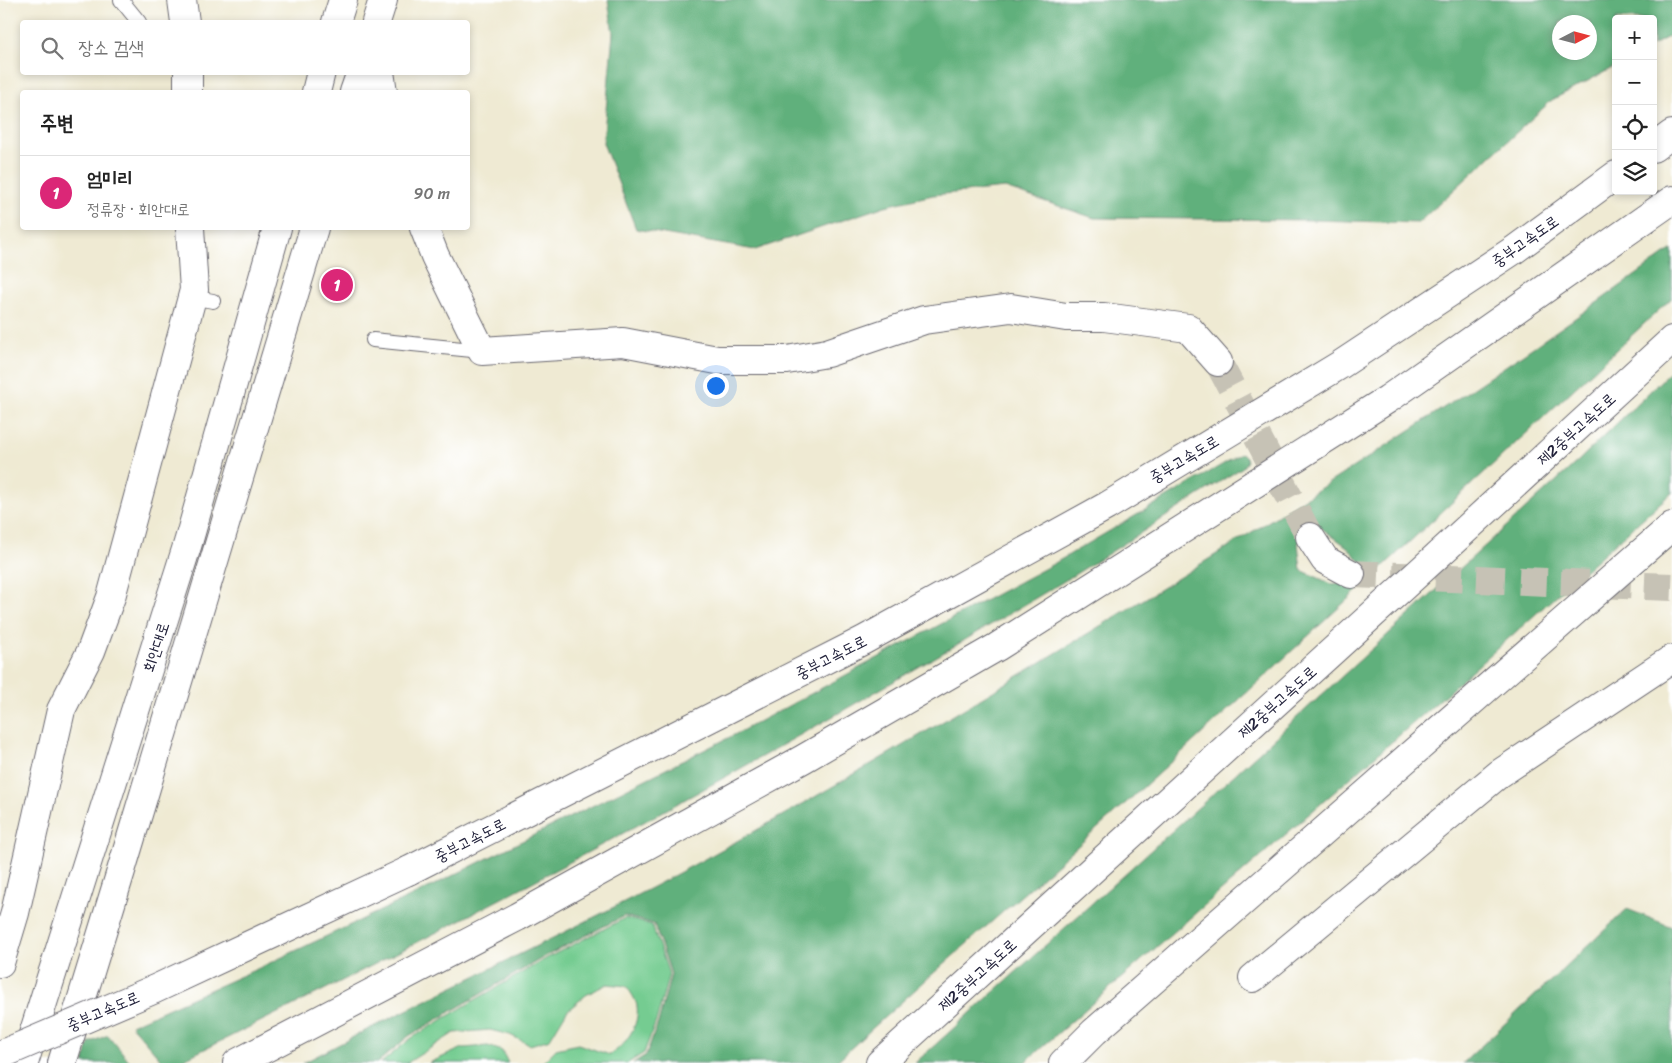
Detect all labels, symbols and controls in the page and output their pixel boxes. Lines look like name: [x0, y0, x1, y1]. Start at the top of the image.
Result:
north arrow: [1552, 15, 1597, 60]
map controls: [1612, 15, 1657, 195]
button: +: [1612, 15, 1657, 60]
search box: [20, 20, 470, 75]
text: 장소 검색: [78, 31, 144, 64]
icon: search: [38, 34, 66, 62]
button: −: [1612, 60, 1657, 105]
text: 주변: [40, 104, 74, 142]
button: locate: [1612, 105, 1657, 150]
button: layers: [1612, 150, 1657, 195]
text: 엄미리: [87, 162, 133, 195]
text: 1: [53, 179, 59, 208]
text: 90 m: [414, 179, 450, 208]
text: 정류장 · 회안대로: [87, 195, 190, 224]
street label: 중부고속도로: [1485, 207, 1565, 275]
pin: 1: [321, 266, 353, 304]
your location: [703, 373, 729, 399]
street label: 제2중부고속도로: [1529, 385, 1623, 473]
street label: 중부고속도로: [1143, 427, 1225, 491]
street label: 회안대로: [134, 618, 178, 676]
street label: 중부고속도로: [790, 627, 872, 687]
street label: 제2중부고속도로: [1230, 658, 1324, 746]
street label: 중부고속도로: [429, 810, 511, 870]
street label: 제2중부고속도로: [930, 931, 1024, 1019]
street label: 중부고속도로: [62, 983, 144, 1039]

